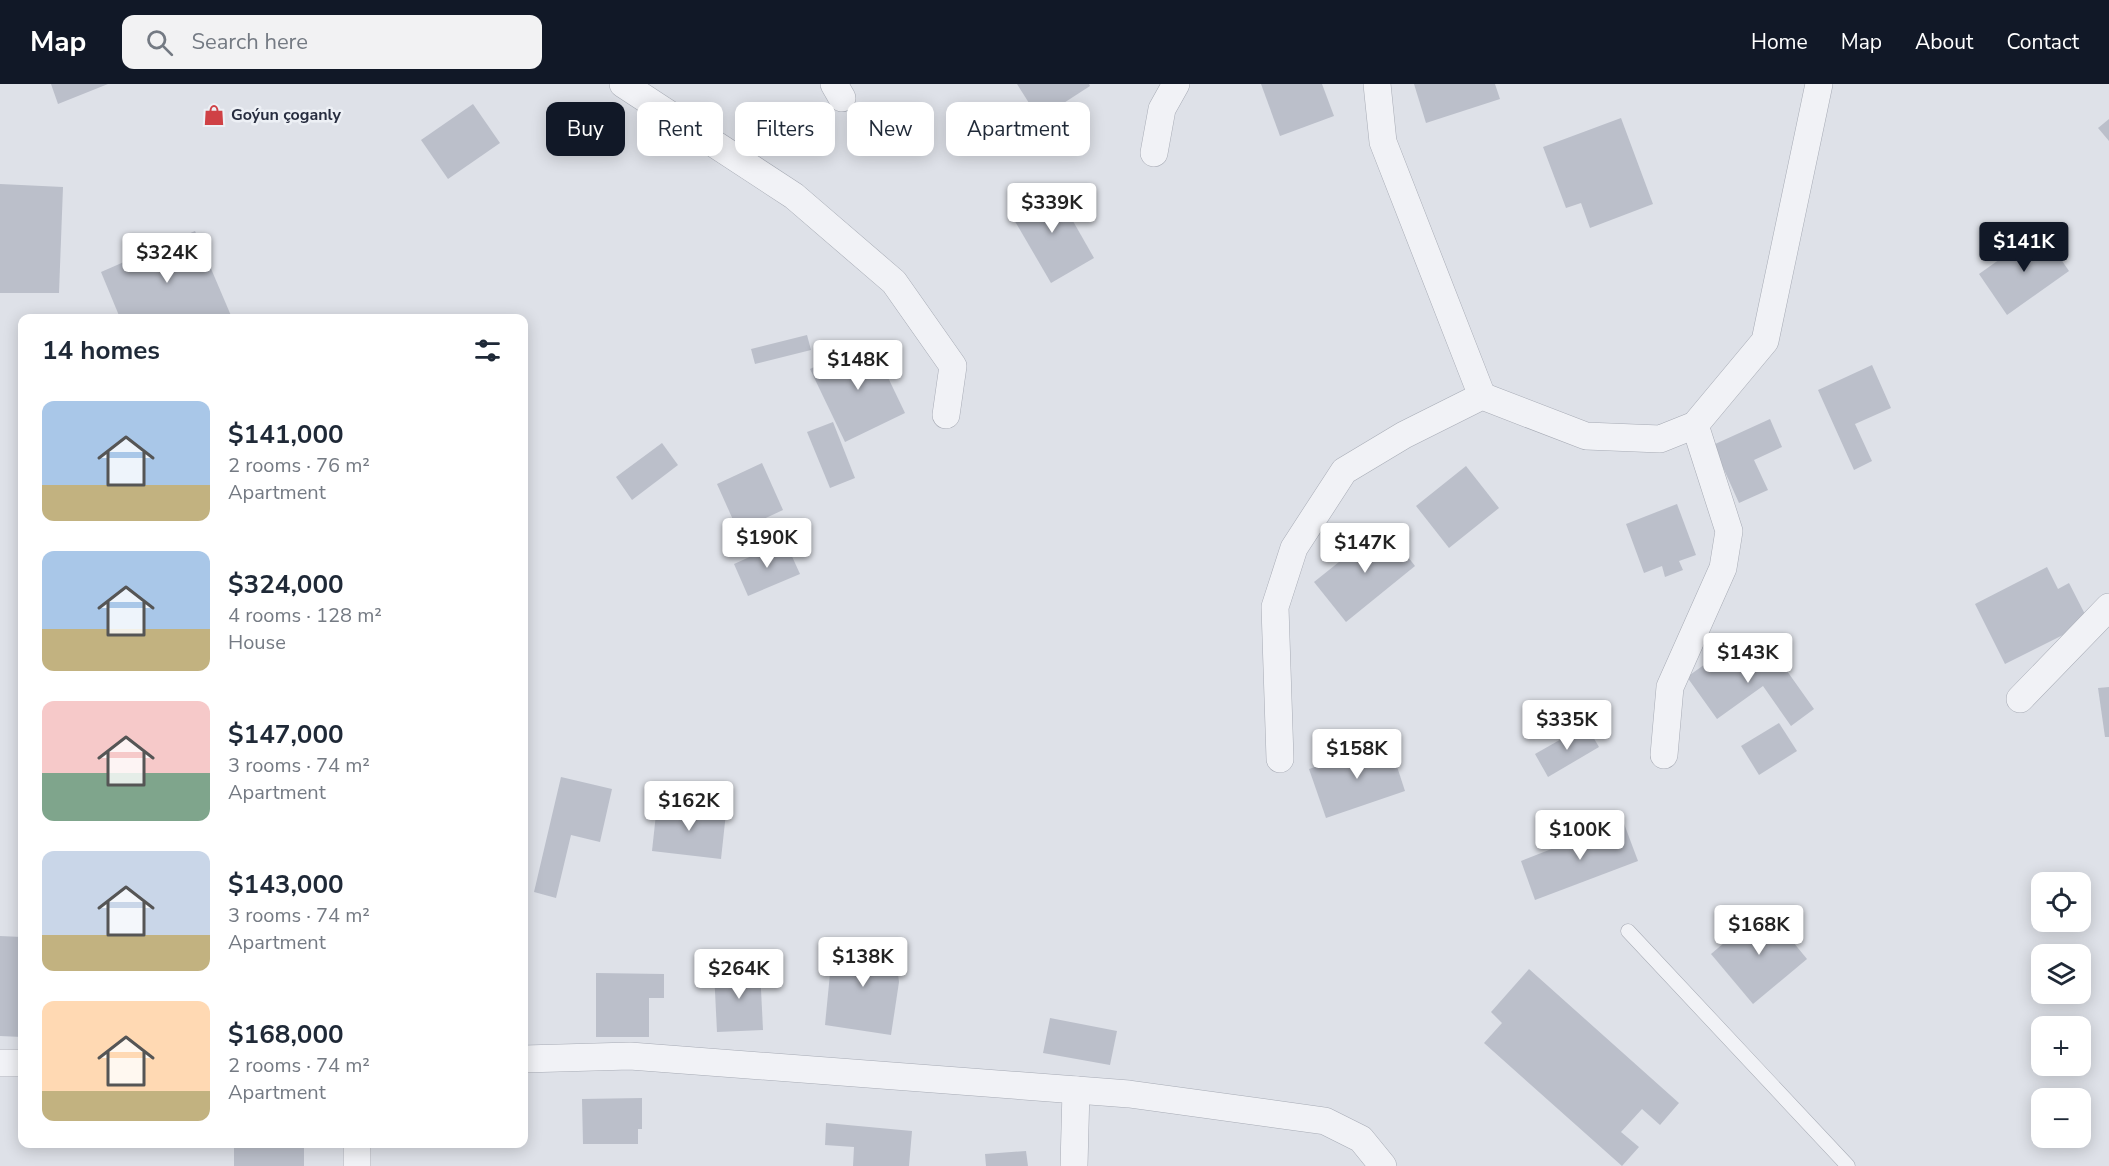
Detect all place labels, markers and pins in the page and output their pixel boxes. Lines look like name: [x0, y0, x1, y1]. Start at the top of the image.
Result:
shop icon: Goýun çoganly: [202, 103, 226, 127]
place label: Goýun çoganly: [231, 104, 341, 126]
pin: $339K: [1010, 183, 1094, 234]
pin: $141K: [1982, 222, 2066, 273]
pin: $324K: [125, 233, 209, 284]
pin: $148K: [816, 340, 900, 391]
pin: $190K: [725, 518, 809, 569]
pin: $147K: [1323, 523, 1407, 574]
pin: $143K: [1706, 633, 1790, 684]
pin: $335K: [1525, 700, 1609, 751]
pin: $158K: [1315, 729, 1399, 780]
pin: $162K: [647, 781, 731, 832]
pin: $100K: [1538, 810, 1622, 861]
pin: $168K: [1717, 905, 1801, 956]
pin: $138K: [821, 937, 905, 988]
pin: $264K: [697, 949, 781, 1000]

